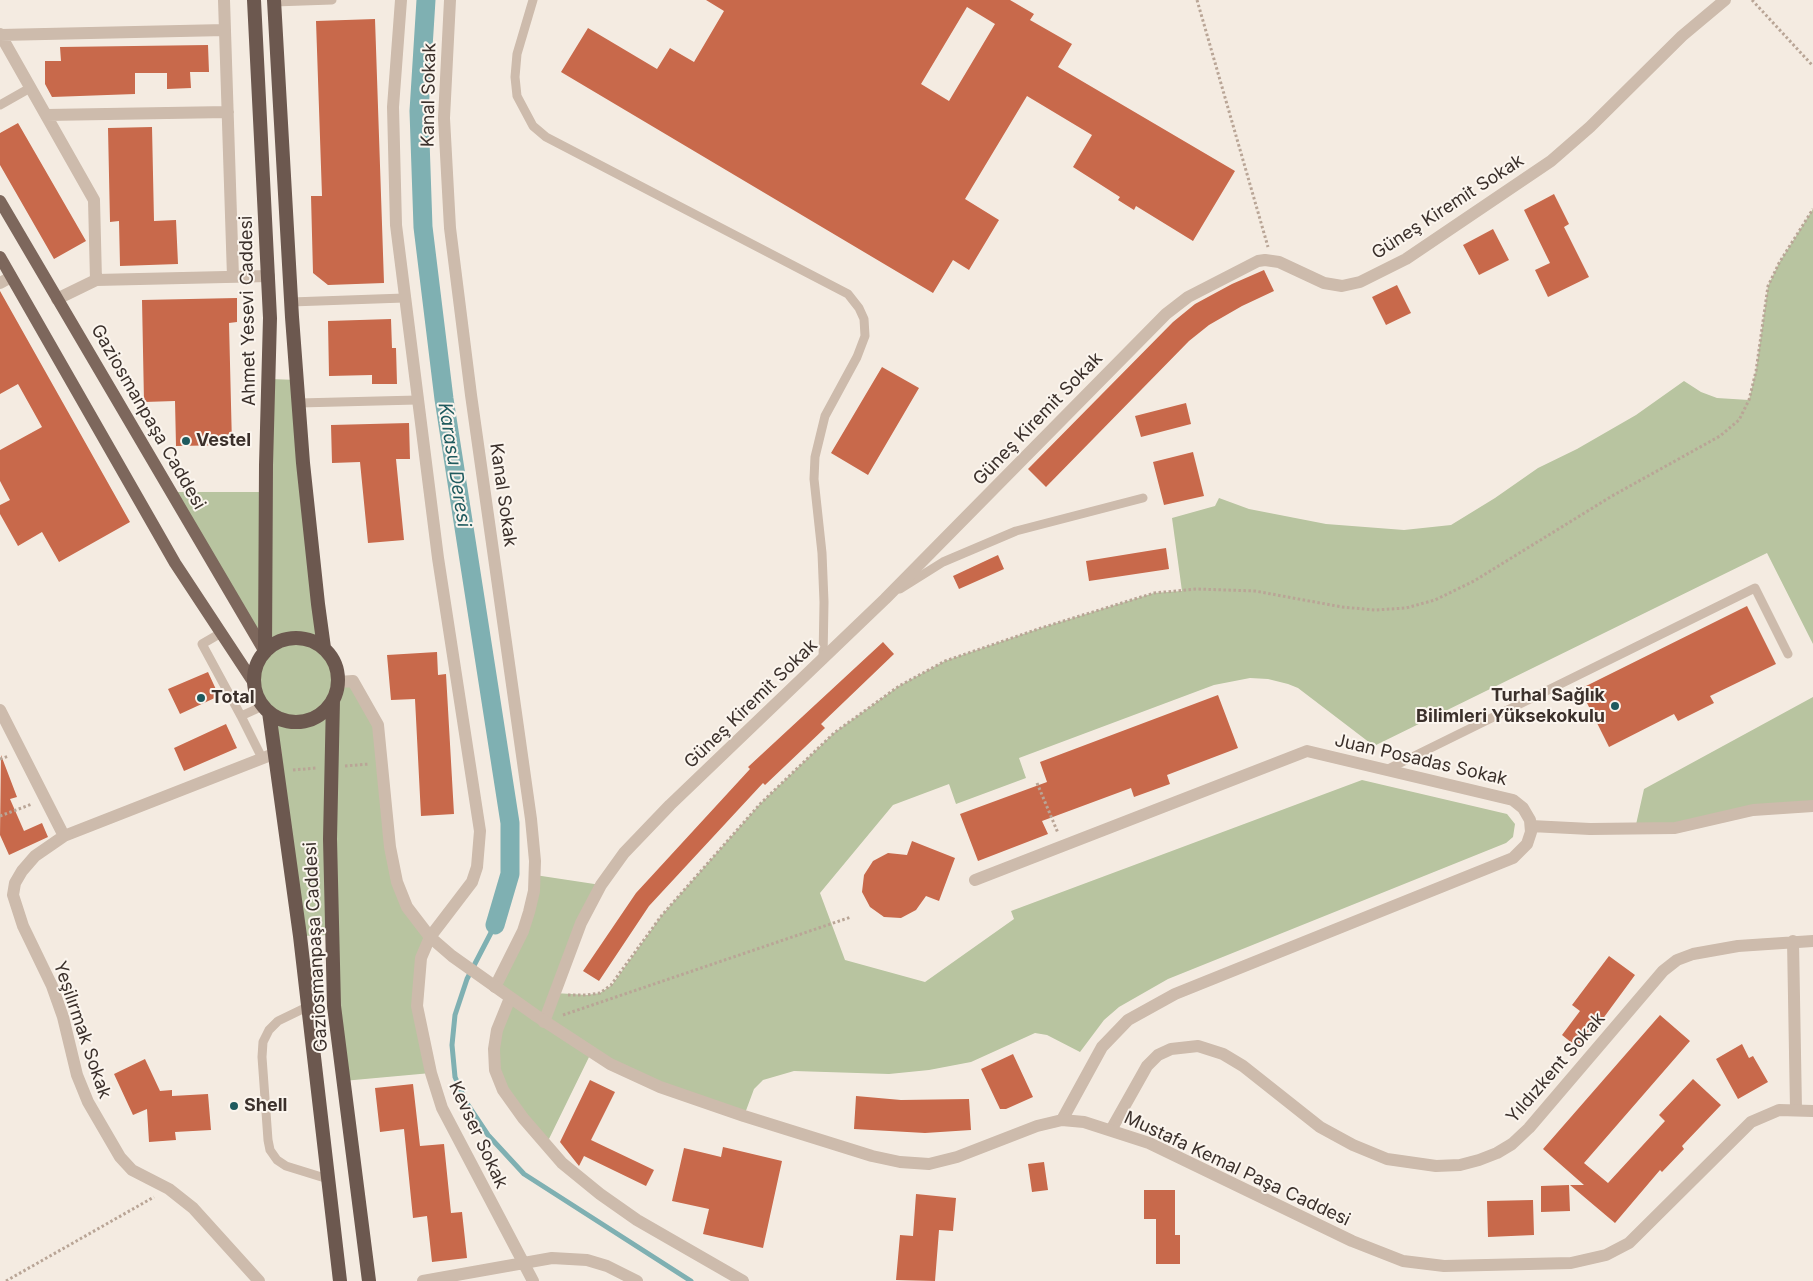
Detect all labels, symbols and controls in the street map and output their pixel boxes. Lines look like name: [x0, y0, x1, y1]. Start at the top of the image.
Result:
street label: Kanal Sokak: [417, 43, 441, 147]
street label: Güneş Kiremit Sokak: [1368, 150, 1528, 264]
street label: Ahmet Yesevi Caddesi: [236, 216, 260, 406]
street label: Gaziosmanpaşa Caddesi: [86, 321, 210, 513]
street label: Güneş Kiremit Sokak: [969, 348, 1107, 490]
water label: Karasu Deresi: [433, 401, 475, 529]
place label: Vestel: [196, 430, 251, 452]
marker: Vestel: [180, 435, 192, 447]
street label: Kanal Sokak: [485, 442, 521, 548]
street label: Güneş Kiremit Sokak: [680, 635, 822, 773]
place label: Turhal Sağlık Bilimleri Yüksekokulu: [1416, 685, 1605, 728]
place label: Total: [211, 687, 255, 709]
marker: Total: [195, 692, 207, 704]
marker: Turhal Sağlık Bilimleri Yüksekokulu: [1609, 700, 1621, 712]
street label: Juan Posadas Sokak: [1333, 730, 1509, 790]
street label: Gaziosmanpaşa Caddesi: [300, 841, 332, 1053]
street label: Yeşilırmak Sokak: [48, 958, 116, 1102]
street label: Yıldızkent Sokak: [1502, 1008, 1610, 1128]
street label: Kevser Sokak: [444, 1078, 512, 1192]
place label: Shell: [244, 1095, 287, 1117]
marker: Shell: [228, 1100, 240, 1112]
street label: Mustafa Kemal Paşa Caddesi: [1120, 1107, 1354, 1231]

